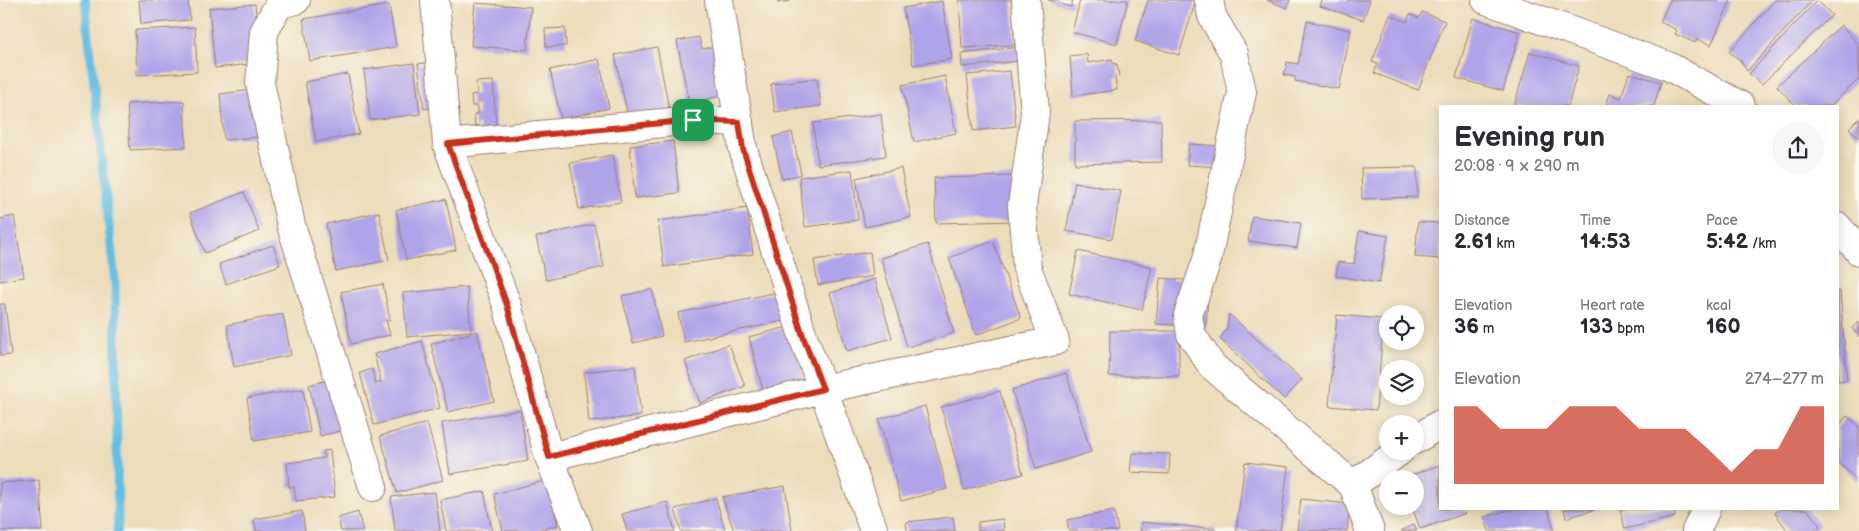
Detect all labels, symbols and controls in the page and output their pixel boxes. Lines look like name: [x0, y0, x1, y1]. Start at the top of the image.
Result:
pin: [672, 99, 714, 141]
icon: arrive: [679, 106, 707, 134]
text: Evening run: [1454, 121, 1605, 154]
button: share: [1772, 122, 1824, 174]
text: 20:08 · 9 × 290 m: [1454, 157, 1579, 176]
text: Distance: [1454, 212, 1510, 229]
text: Time: [1580, 212, 1611, 229]
text: Pace: [1706, 212, 1738, 229]
text: 2.61: [1454, 229, 1493, 254]
text: 14:53: [1580, 229, 1631, 254]
text: 5:42: [1706, 229, 1748, 254]
text: km: [1493, 235, 1515, 252]
text: /km: [1748, 235, 1777, 252]
text: Elevation: [1454, 297, 1512, 314]
text: Heart rate: [1580, 297, 1645, 314]
text: kcal: [1706, 297, 1731, 314]
map controls: [1379, 305, 1424, 515]
button: locate: [1379, 305, 1424, 350]
text: 36: [1454, 314, 1479, 339]
text: 133: [1580, 314, 1613, 339]
text: 160: [1706, 314, 1741, 339]
text: m: [1479, 320, 1494, 337]
text: bpm: [1613, 320, 1645, 337]
button: layers: [1379, 360, 1424, 405]
text: Elevation: [1454, 370, 1521, 389]
text: 274–277 m: [1745, 370, 1824, 389]
button: +: [1379, 415, 1424, 460]
button: −: [1379, 470, 1424, 515]

